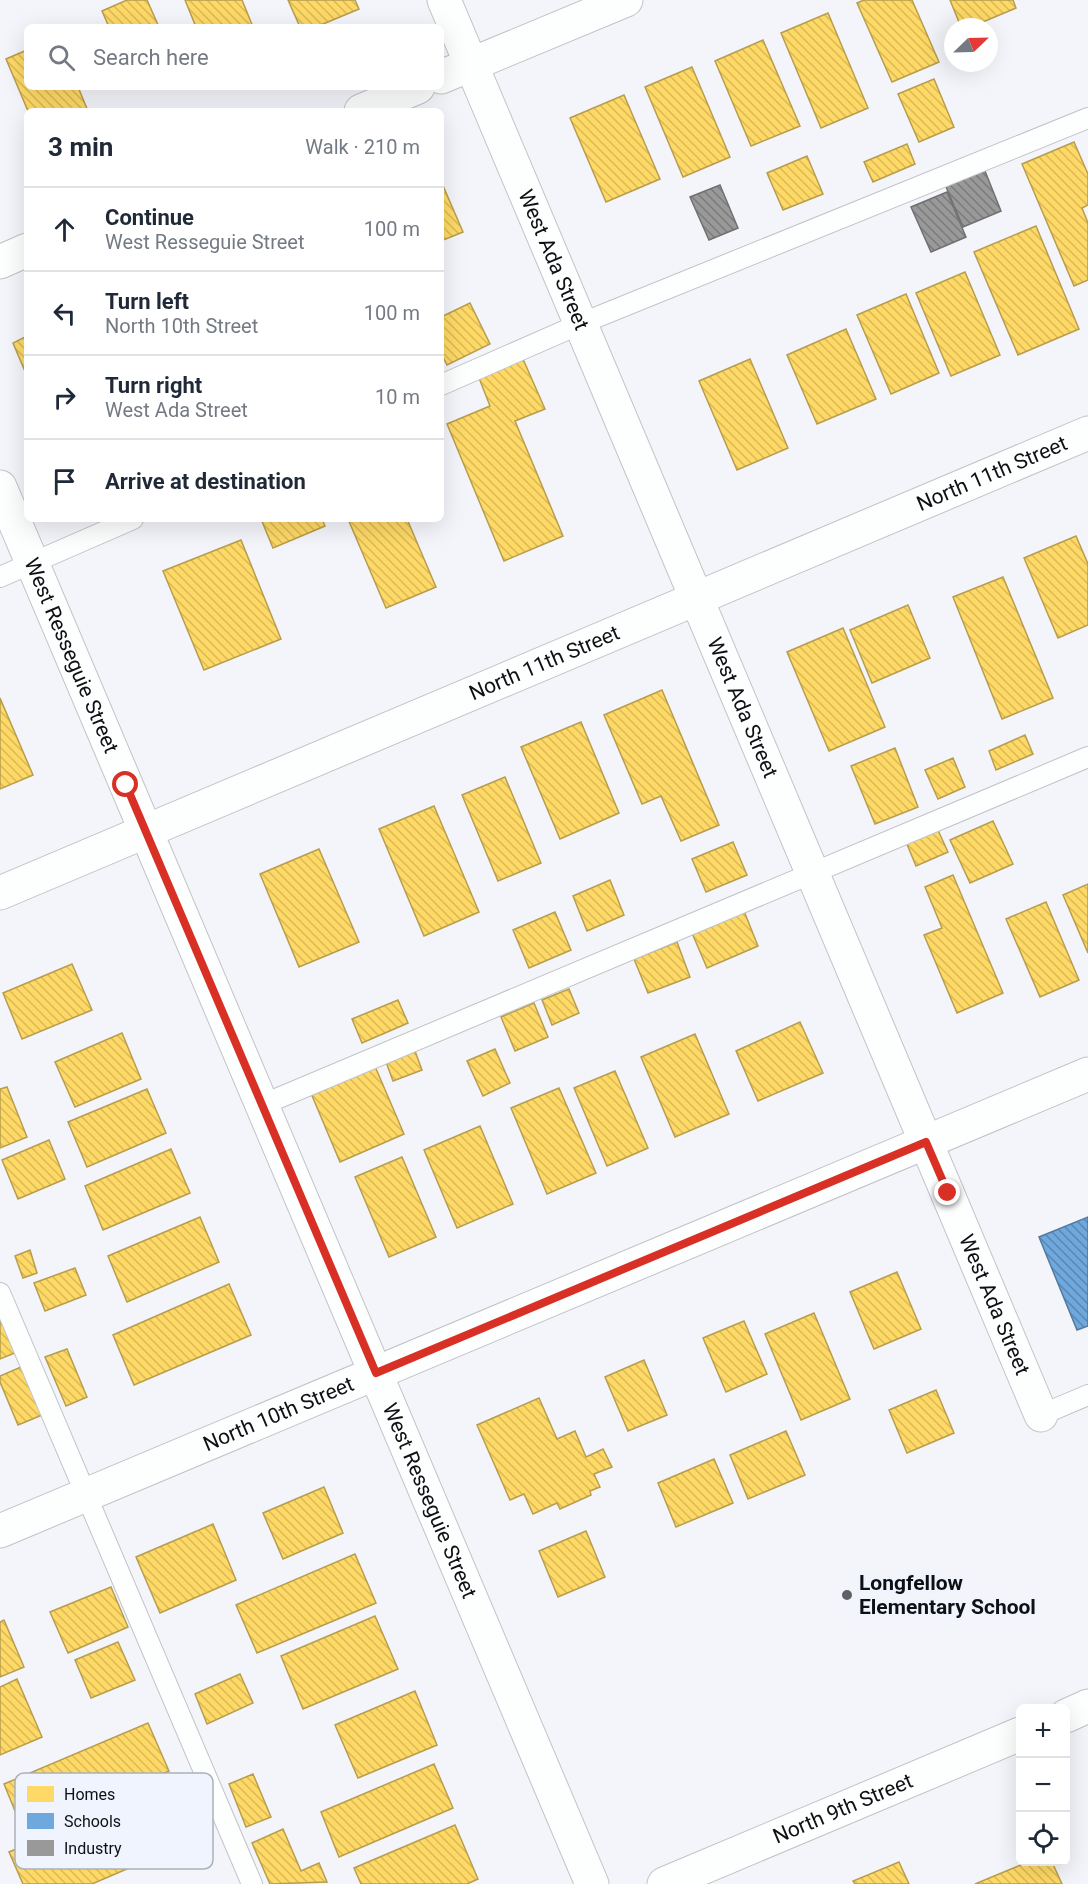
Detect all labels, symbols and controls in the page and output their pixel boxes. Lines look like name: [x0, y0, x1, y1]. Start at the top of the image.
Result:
north arrow: [944, 18, 998, 72]
search box: [24, 24, 444, 90]
icon: search: [45, 41, 78, 74]
text: Search here: [93, 45, 209, 70]
text: 3 min: [48, 132, 113, 162]
text: Walk · 210 m: [305, 135, 420, 159]
street label: West Ada Street: [513, 186, 594, 334]
text: Continue: [105, 205, 194, 230]
icon: ahead: [48, 213, 81, 246]
text: 100 m: [364, 217, 420, 241]
text: West Resseguie Street: [105, 230, 305, 254]
text: Turn left: [105, 289, 189, 314]
icon: left: [48, 297, 81, 330]
text: 100 m: [364, 301, 420, 325]
text: North 10th Street: [105, 314, 258, 338]
text: Turn right: [105, 373, 202, 398]
icon: right: [48, 381, 81, 414]
text: 10 m: [375, 385, 420, 409]
text: West Ada Street: [105, 398, 248, 422]
street label: North 11th Street: [913, 431, 1071, 516]
icon: arrive: [48, 465, 81, 498]
text: Arrive at destination: [105, 469, 306, 494]
street label: West Resseguie Street: [19, 554, 123, 757]
street label: North 11th Street: [466, 620, 623, 705]
street label: West Ada Street: [702, 634, 783, 781]
route start: [112, 771, 138, 797]
route end: [934, 1179, 960, 1205]
street label: West Ada Street: [954, 1231, 1035, 1379]
street label: North 10th Street: [200, 1372, 357, 1456]
street label: West Resseguie Street: [378, 1400, 482, 1602]
place label: Longfellow Elementary School: [859, 1571, 1036, 1619]
marker: Longfellow Elementary School: [840, 1588, 854, 1602]
map controls: [1016, 1704, 1070, 1866]
button: +: [1016, 1704, 1070, 1758]
button: −: [1016, 1758, 1070, 1812]
street label: North 9th Street: [769, 1769, 916, 1849]
legend: [15, 1773, 213, 1869]
text: Homes: [64, 1785, 115, 1804]
text: Schools: [64, 1812, 121, 1831]
button: locate: [1016, 1812, 1070, 1866]
text: Industry: [64, 1839, 122, 1858]

